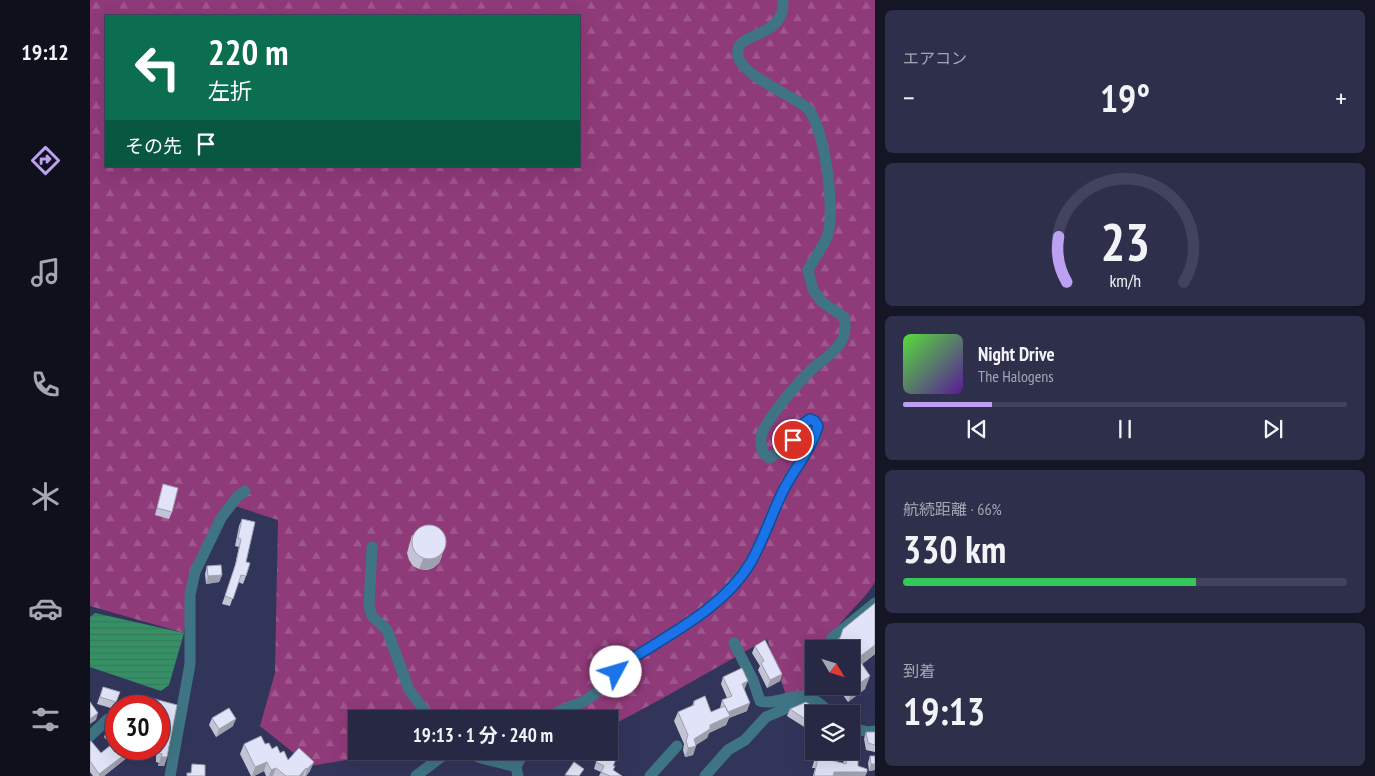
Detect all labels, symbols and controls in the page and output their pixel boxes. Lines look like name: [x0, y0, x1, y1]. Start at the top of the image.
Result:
text: 220 m: [208, 29, 289, 75]
icon: left: [125, 35, 190, 100]
text: 19:12: [21, 38, 69, 66]
text: エアコン: [903, 48, 967, 68]
text: 19°: [1100, 73, 1150, 122]
text: 左折: [208, 77, 252, 105]
text: −: [903, 79, 915, 116]
text: +: [1335, 79, 1347, 116]
icon: arrive: [192, 130, 220, 158]
text: その先: [125, 134, 182, 158]
icon: directions: [28, 143, 63, 178]
text: 23: [1100, 208, 1150, 275]
icon: music: [28, 255, 63, 290]
text: km/h: [1109, 269, 1141, 292]
text: Night Drive: [978, 342, 1055, 366]
text: The Halogens: [978, 366, 1054, 386]
icon: phone: [28, 367, 63, 402]
icon: previous: [963, 415, 991, 443]
icon: pause: [1111, 415, 1139, 443]
icon: next: [1259, 415, 1287, 443]
pin: [772, 419, 814, 461]
icon: arrive: [779, 426, 807, 454]
icon: climate: [28, 479, 63, 514]
text: 航続距離 · 66%: [903, 499, 1002, 519]
text: 330 km: [903, 524, 1006, 573]
icon: car: [28, 591, 63, 626]
north arrow: [805, 640, 860, 695]
map controls: [805, 640, 860, 760]
position arrow: [589, 645, 641, 697]
text: 到着: [903, 661, 935, 681]
text: 19:13: [903, 686, 985, 735]
speed limit sign: 30: [105, 695, 170, 760]
icon: filters: [28, 702, 63, 737]
button: layers: [805, 705, 860, 760]
text: 19:13 · 1 分 · 240 m: [413, 723, 553, 747]

